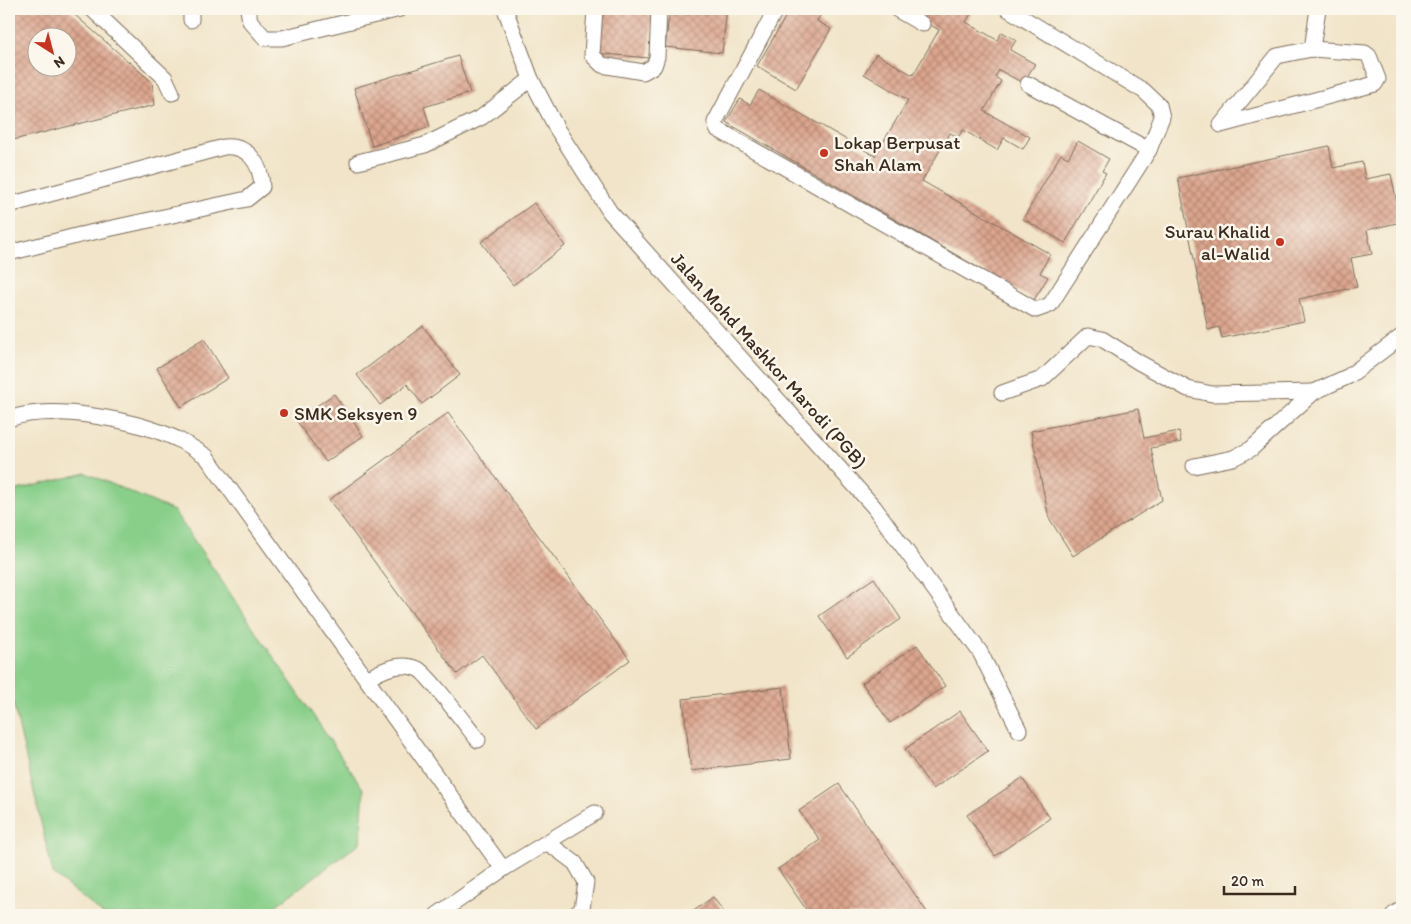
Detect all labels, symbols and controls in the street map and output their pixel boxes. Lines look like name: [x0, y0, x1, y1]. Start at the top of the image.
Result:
north arrow: [28, 28, 78, 78]
text: N: [51, 52, 68, 72]
place label: Lokap Berpusat Shah Alam: [834, 131, 960, 176]
marker: Lokap Berpusat Shah Alam: [818, 147, 830, 159]
place label: Surau Khalid al-Walid: [1165, 220, 1271, 265]
marker: Surau Khalid al-Walid: [1274, 236, 1286, 248]
street label: Jalan Mohd Mashkor Marodi (PGB): [666, 247, 872, 473]
place label: SMK Seksyen 9: [294, 402, 417, 425]
marker: SMK Seksyen 9: [278, 407, 290, 419]
scale bar: [1224, 864, 1295, 896]
text: 20 m: [1231, 872, 1265, 890]

